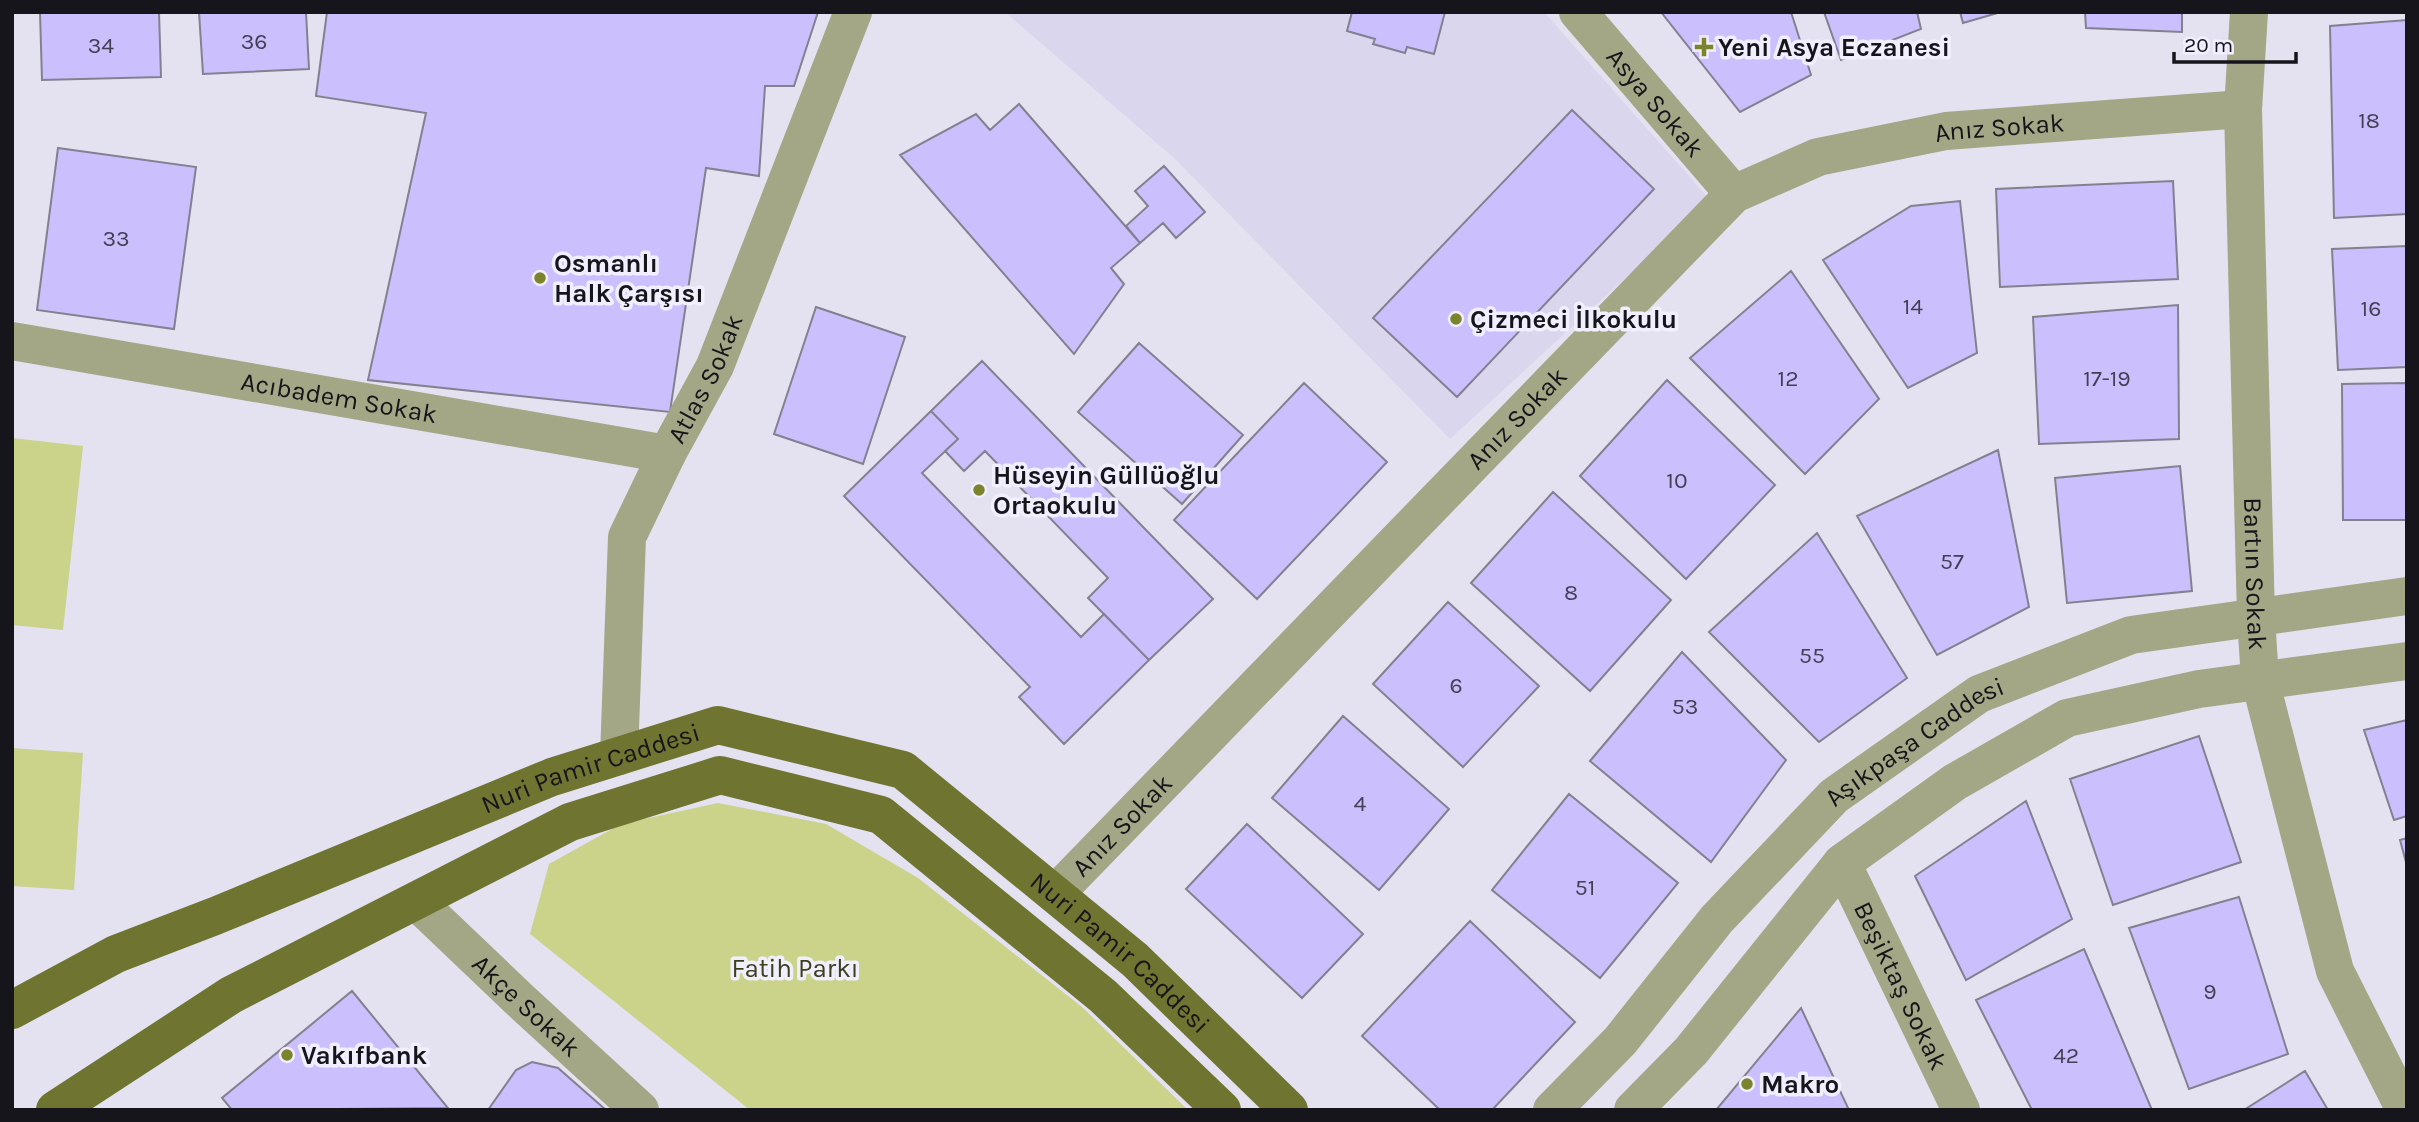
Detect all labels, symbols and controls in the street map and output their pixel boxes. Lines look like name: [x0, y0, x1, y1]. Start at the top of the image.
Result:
scale bar: [2174, 21, 2296, 65]
house number: 36: [241, 28, 267, 55]
house number: 34: [88, 32, 114, 59]
place label: Yeni Asya Eczanesi: [1718, 32, 1950, 63]
text: 20 m: [2184, 33, 2233, 57]
marker: Yeni Asya Eczanesi: [1696, 39, 1712, 55]
street label: Asya Sokak: [1600, 41, 1711, 163]
street label: Anız Sokak: [1931, 107, 2065, 149]
house number: 18: [2358, 107, 2380, 134]
house number: 33: [102, 225, 130, 252]
place label: Osmanlı Halk Çarşısı: [554, 248, 704, 309]
marker: Osmanlı Halk Çarşısı: [532, 270, 548, 286]
house number: 14: [1903, 293, 1923, 320]
house number: 16: [2361, 295, 2381, 322]
place label: Çizmeci İlkokulu: [1470, 304, 1677, 335]
street label: Atlas Sokak: [660, 310, 749, 448]
marker: Çizmeci İlkokulu: [1448, 311, 1464, 327]
street label: Anız Sokak: [1460, 360, 1573, 476]
street label: Acıbadem Sokak: [239, 365, 440, 430]
house number: 12: [1778, 365, 1798, 392]
house number: 17-19: [2083, 365, 2131, 392]
place label: Hüseyin Güllüoğlu Ortaokulu: [993, 460, 1220, 521]
house number: 10: [1666, 467, 1688, 494]
marker: Hüseyin Güllüoğlu Ortaokulu: [971, 482, 987, 498]
street label: Bartın Sokak: [2237, 497, 2274, 651]
house number: 57: [1940, 548, 1964, 575]
house number: 8: [1564, 579, 1578, 606]
house number: 55: [1799, 642, 1825, 669]
street label: Aşıkpaşa Caddesi: [1817, 670, 2008, 812]
house number: 6: [1449, 672, 1463, 699]
house number: 53: [1672, 693, 1698, 720]
street label: Nuri Pamir Caddesi: [476, 716, 703, 820]
street label: Anız Sokak: [1065, 767, 1178, 883]
house number: 4: [1354, 790, 1367, 817]
street label: Nuri Pamir Caddesi: [1024, 865, 1216, 1040]
house number: 51: [1575, 874, 1595, 901]
street label: Beşiktaş Sokak: [1847, 896, 1955, 1075]
street label: Akçe Sokak: [466, 948, 587, 1063]
park label: Fatih Parkı: [731, 953, 859, 984]
house number: 9: [2203, 978, 2217, 1005]
place label: Vakıfbank: [301, 1040, 427, 1071]
house number: 42: [2053, 1042, 2079, 1069]
marker: Vakıfbank: [279, 1047, 295, 1063]
place label: Makro: [1761, 1069, 1839, 1100]
marker: Makro: [1739, 1076, 1755, 1092]

